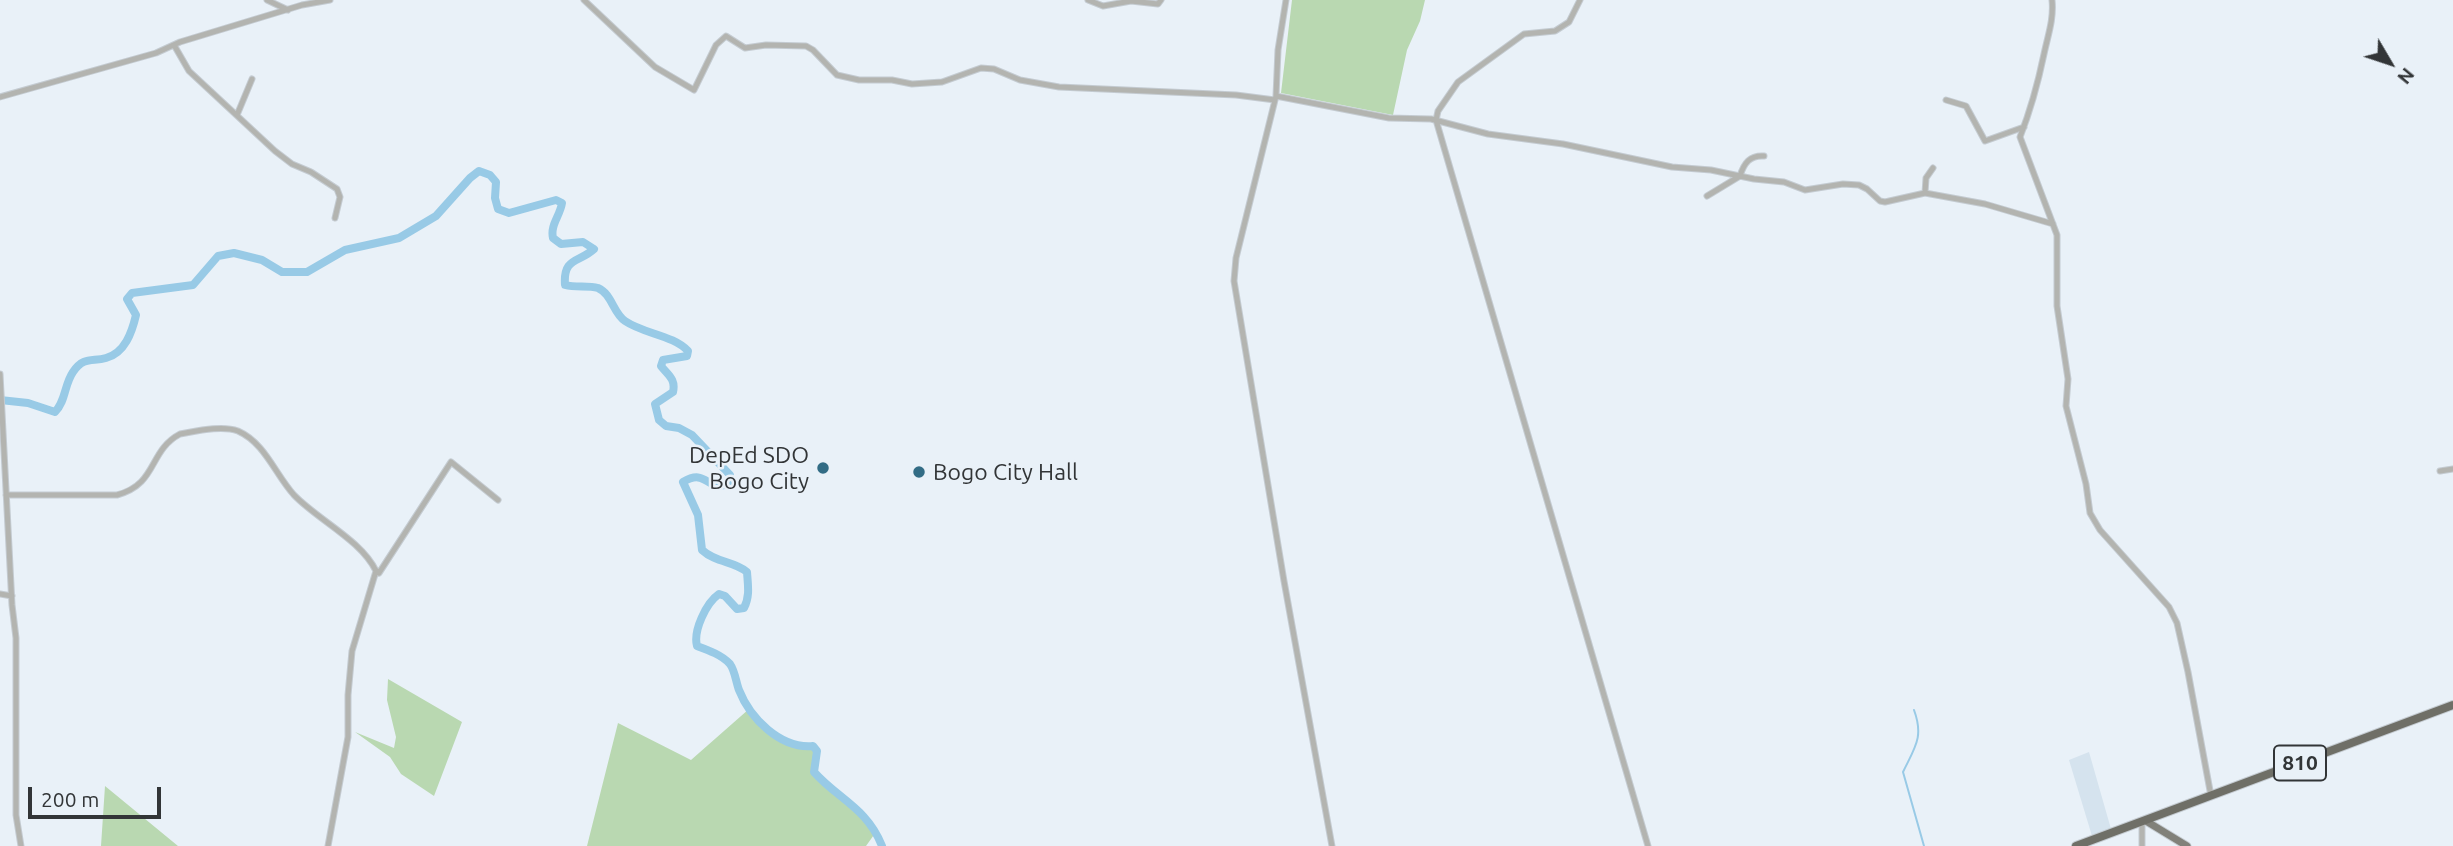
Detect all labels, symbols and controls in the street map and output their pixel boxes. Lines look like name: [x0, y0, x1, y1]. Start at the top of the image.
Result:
north arrow: [2355, 28, 2425, 98]
text: N: [2393, 64, 2419, 89]
place label: DepEd SDO Bogo City: [689, 441, 809, 495]
place label: Bogo City Hall: [933, 458, 1078, 486]
marker: DepEd SDO Bogo City: [815, 460, 831, 476]
marker: Bogo City Hall: [911, 464, 927, 480]
road number: 810: [2274, 746, 2326, 780]
scale bar: [32, 772, 164, 816]
text: 200 m: [41, 787, 99, 811]

